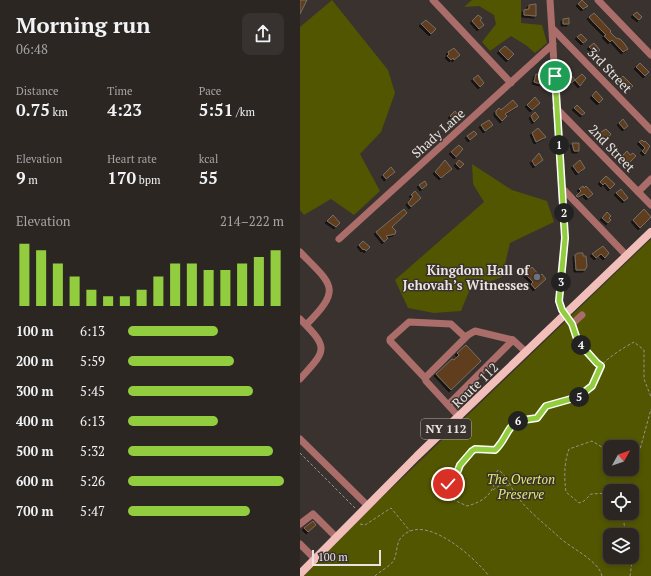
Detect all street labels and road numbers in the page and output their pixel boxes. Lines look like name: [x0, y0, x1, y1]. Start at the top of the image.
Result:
street label: 3rd Street: [584, 43, 636, 97]
street label: Shady Lane: [407, 104, 469, 162]
street label: 2nd Street: [585, 120, 639, 176]
street label: Route 112: [448, 358, 502, 412]
road number: NY 112: [421, 419, 471, 439]

